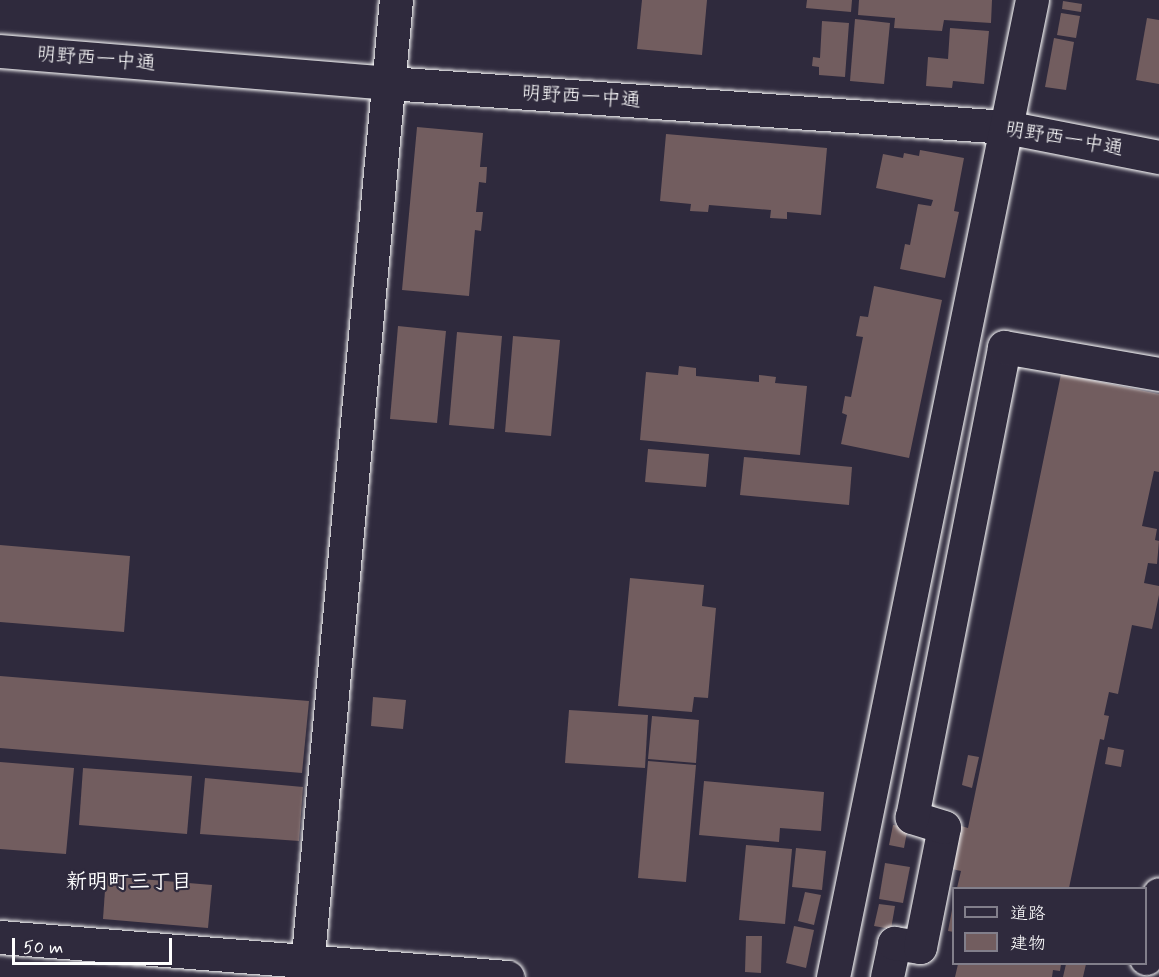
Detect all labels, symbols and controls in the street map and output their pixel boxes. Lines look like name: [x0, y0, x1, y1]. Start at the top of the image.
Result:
street label: 明野西一中通: [35, 42, 157, 76]
street label: 明野西一中通: [520, 81, 642, 113]
street label: 明野西一中通: [1003, 117, 1125, 161]
district label: 新明町三丁目: [66, 869, 192, 895]
legend: [952, 887, 1147, 965]
text: 道路: [1010, 902, 1046, 926]
scale bar: [15, 926, 176, 964]
text: 建物: [1010, 932, 1046, 956]
text: 50 m: [23, 936, 63, 960]

